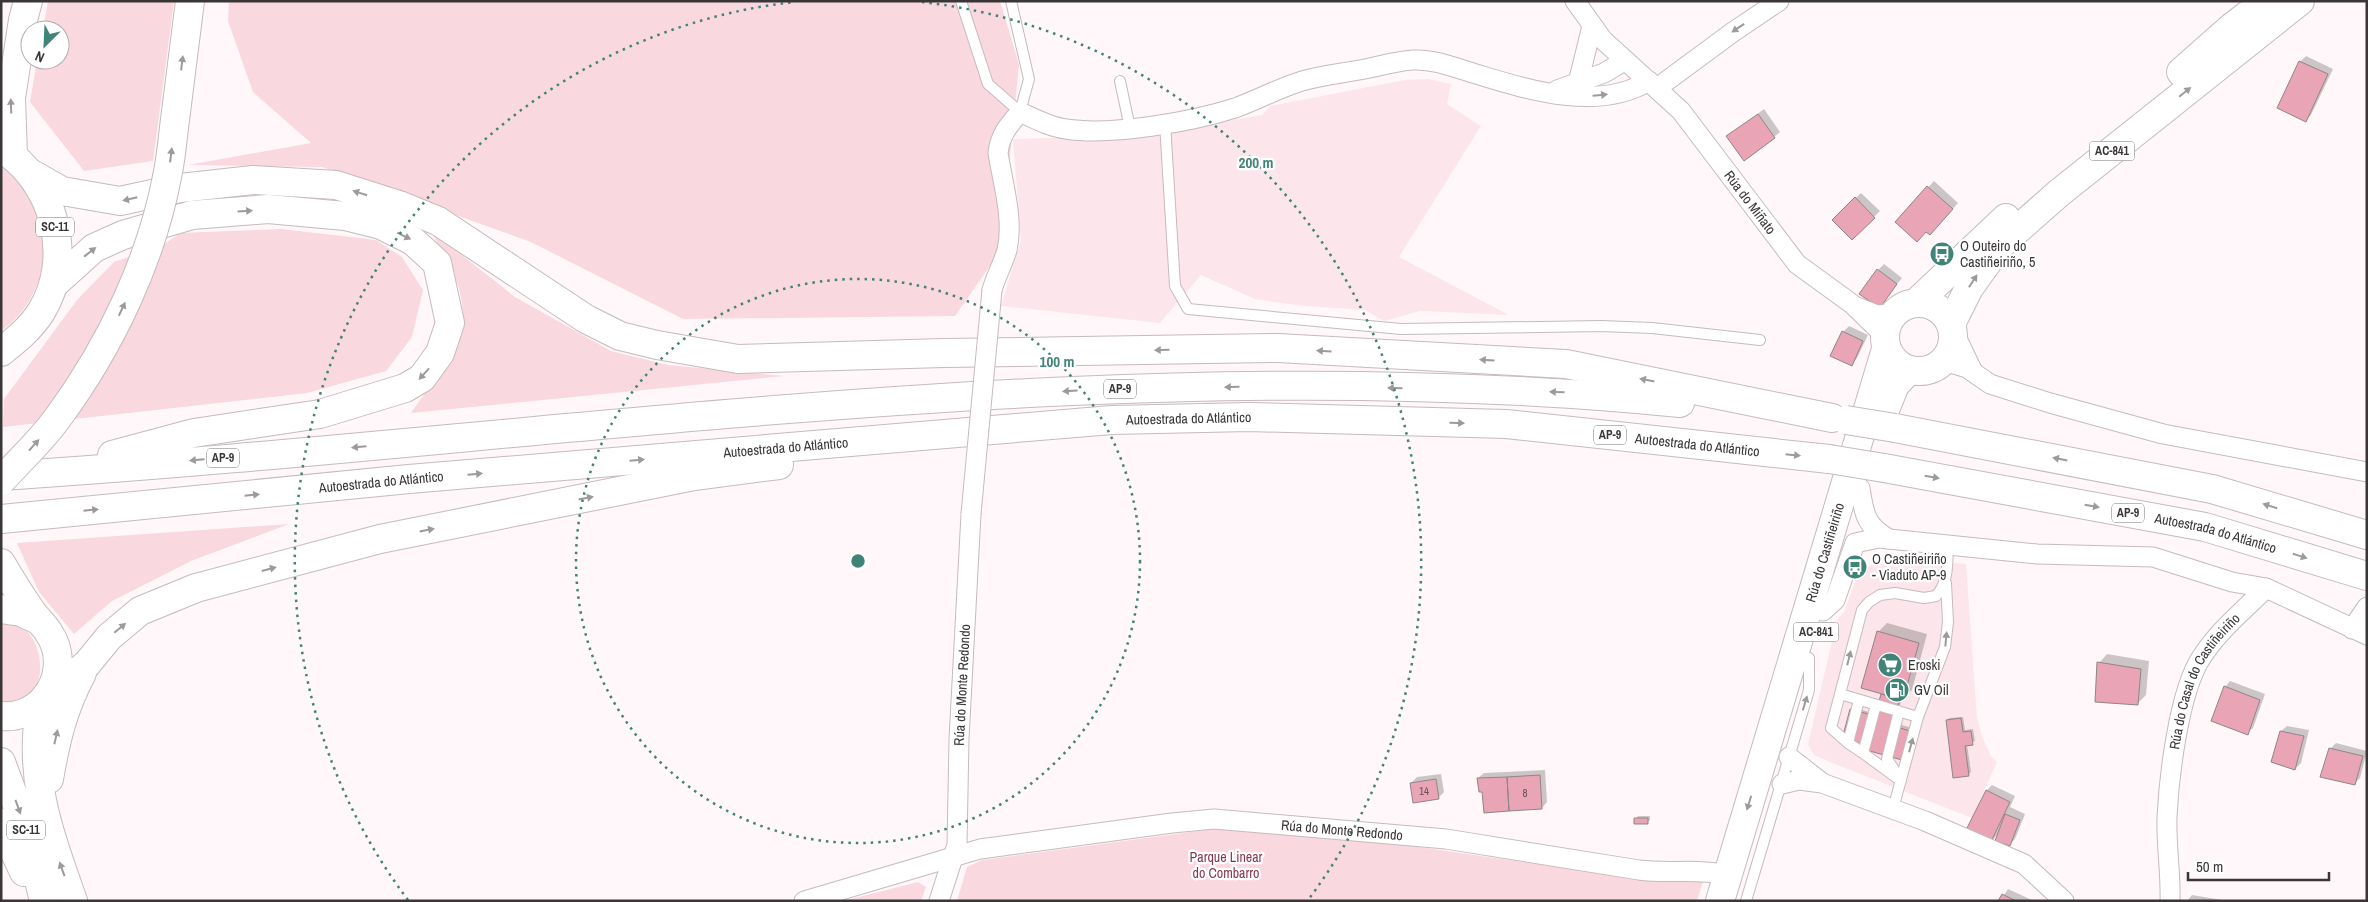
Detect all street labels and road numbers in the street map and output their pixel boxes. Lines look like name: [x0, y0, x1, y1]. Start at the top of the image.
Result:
road number: AC-841: [2090, 142, 2134, 160]
street label: Rúa do Miñato: [1720, 167, 1780, 238]
road number: SC-11: [36, 218, 74, 236]
road number: AP-9: [1104, 379, 1136, 398]
street label: Autoestrada do Atlántico: [1125, 408, 1251, 429]
road number: AP-9: [1594, 426, 1626, 444]
street label: Autoestrada do Atlántico: [1633, 429, 1761, 460]
street label: Autoestrada do Atlántico: [722, 433, 849, 462]
road number: AP-9: [207, 448, 239, 468]
street label: Autoestrada do Atlántico: [317, 467, 444, 497]
street label: Rúa do Castiñeiriño: [1801, 501, 1848, 604]
road number: AP-9: [2112, 503, 2144, 522]
street label: Autoestrada do Atlántico: [2152, 509, 2279, 557]
street label: Rúa do Casal do Castiñeiriño: [2165, 609, 2244, 751]
road number: AC-841: [1794, 622, 1838, 642]
street label: Rúa do Monte Redondo: [950, 624, 974, 746]
street label: Rúa do Monte Redondo: [1280, 816, 1404, 844]
road number: SC-11: [7, 820, 45, 840]

